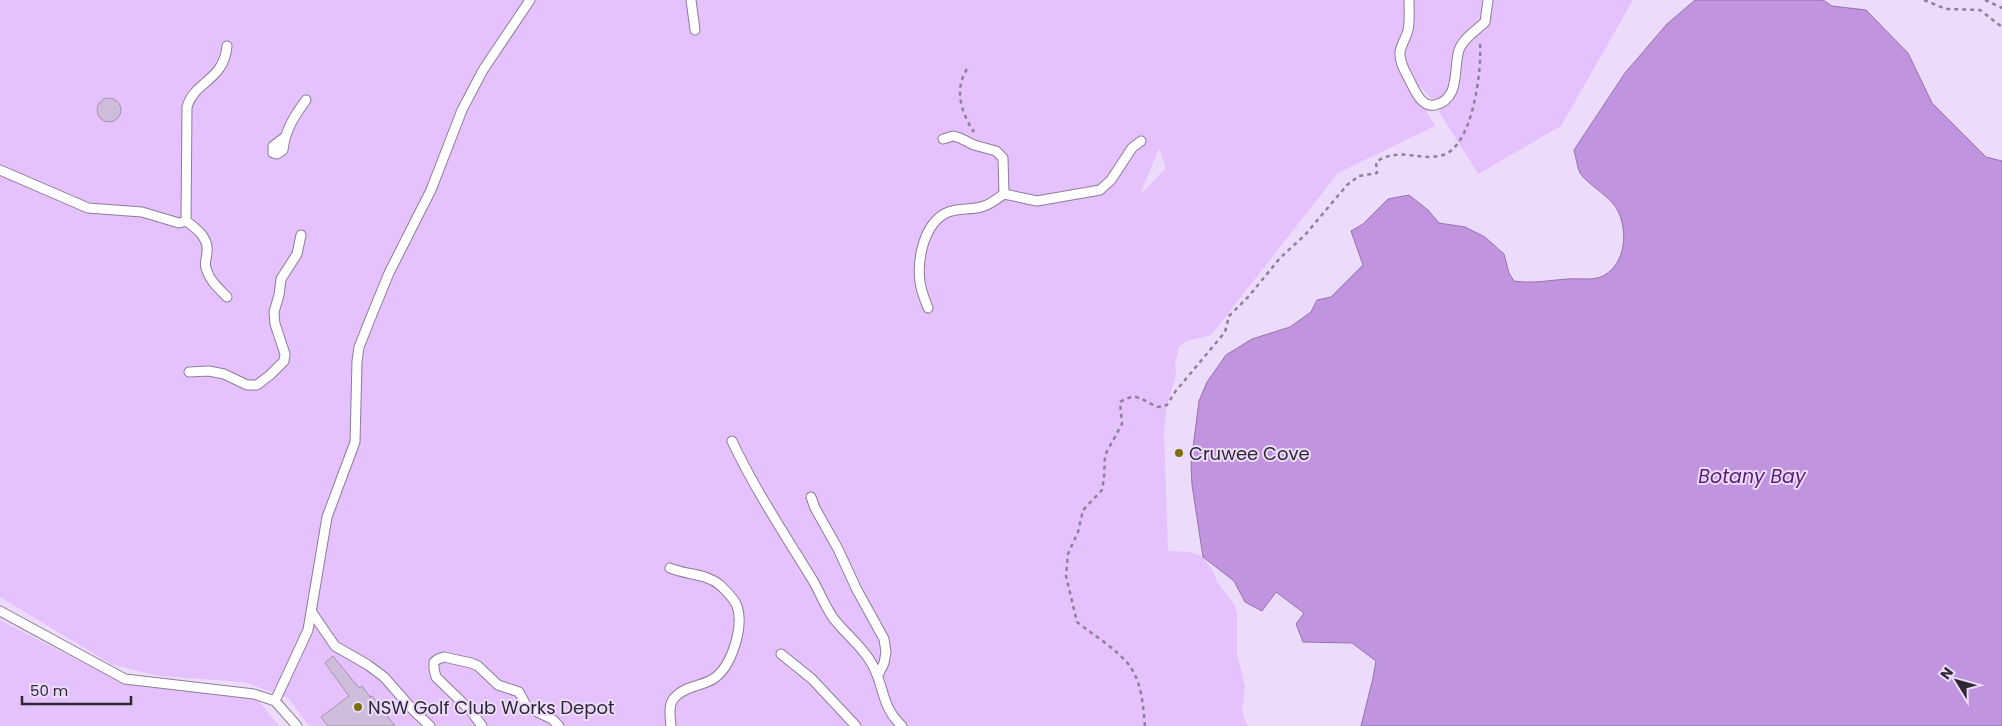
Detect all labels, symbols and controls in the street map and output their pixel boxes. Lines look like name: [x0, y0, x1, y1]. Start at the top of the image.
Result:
place label: Cruwee Cove: [1189, 441, 1310, 466]
marker: Cruwee Cove: [1173, 447, 1185, 459]
water label: Botany Bay: [1698, 463, 1807, 490]
north arrow: [1932, 656, 1982, 706]
text: N: [1935, 663, 1958, 683]
scale bar: [22, 674, 131, 706]
text: 50 m: [30, 680, 68, 701]
place label: NSW Golf Club Works Depot: [368, 695, 615, 720]
marker: NSW Golf Club Works Depot: [352, 701, 364, 713]

